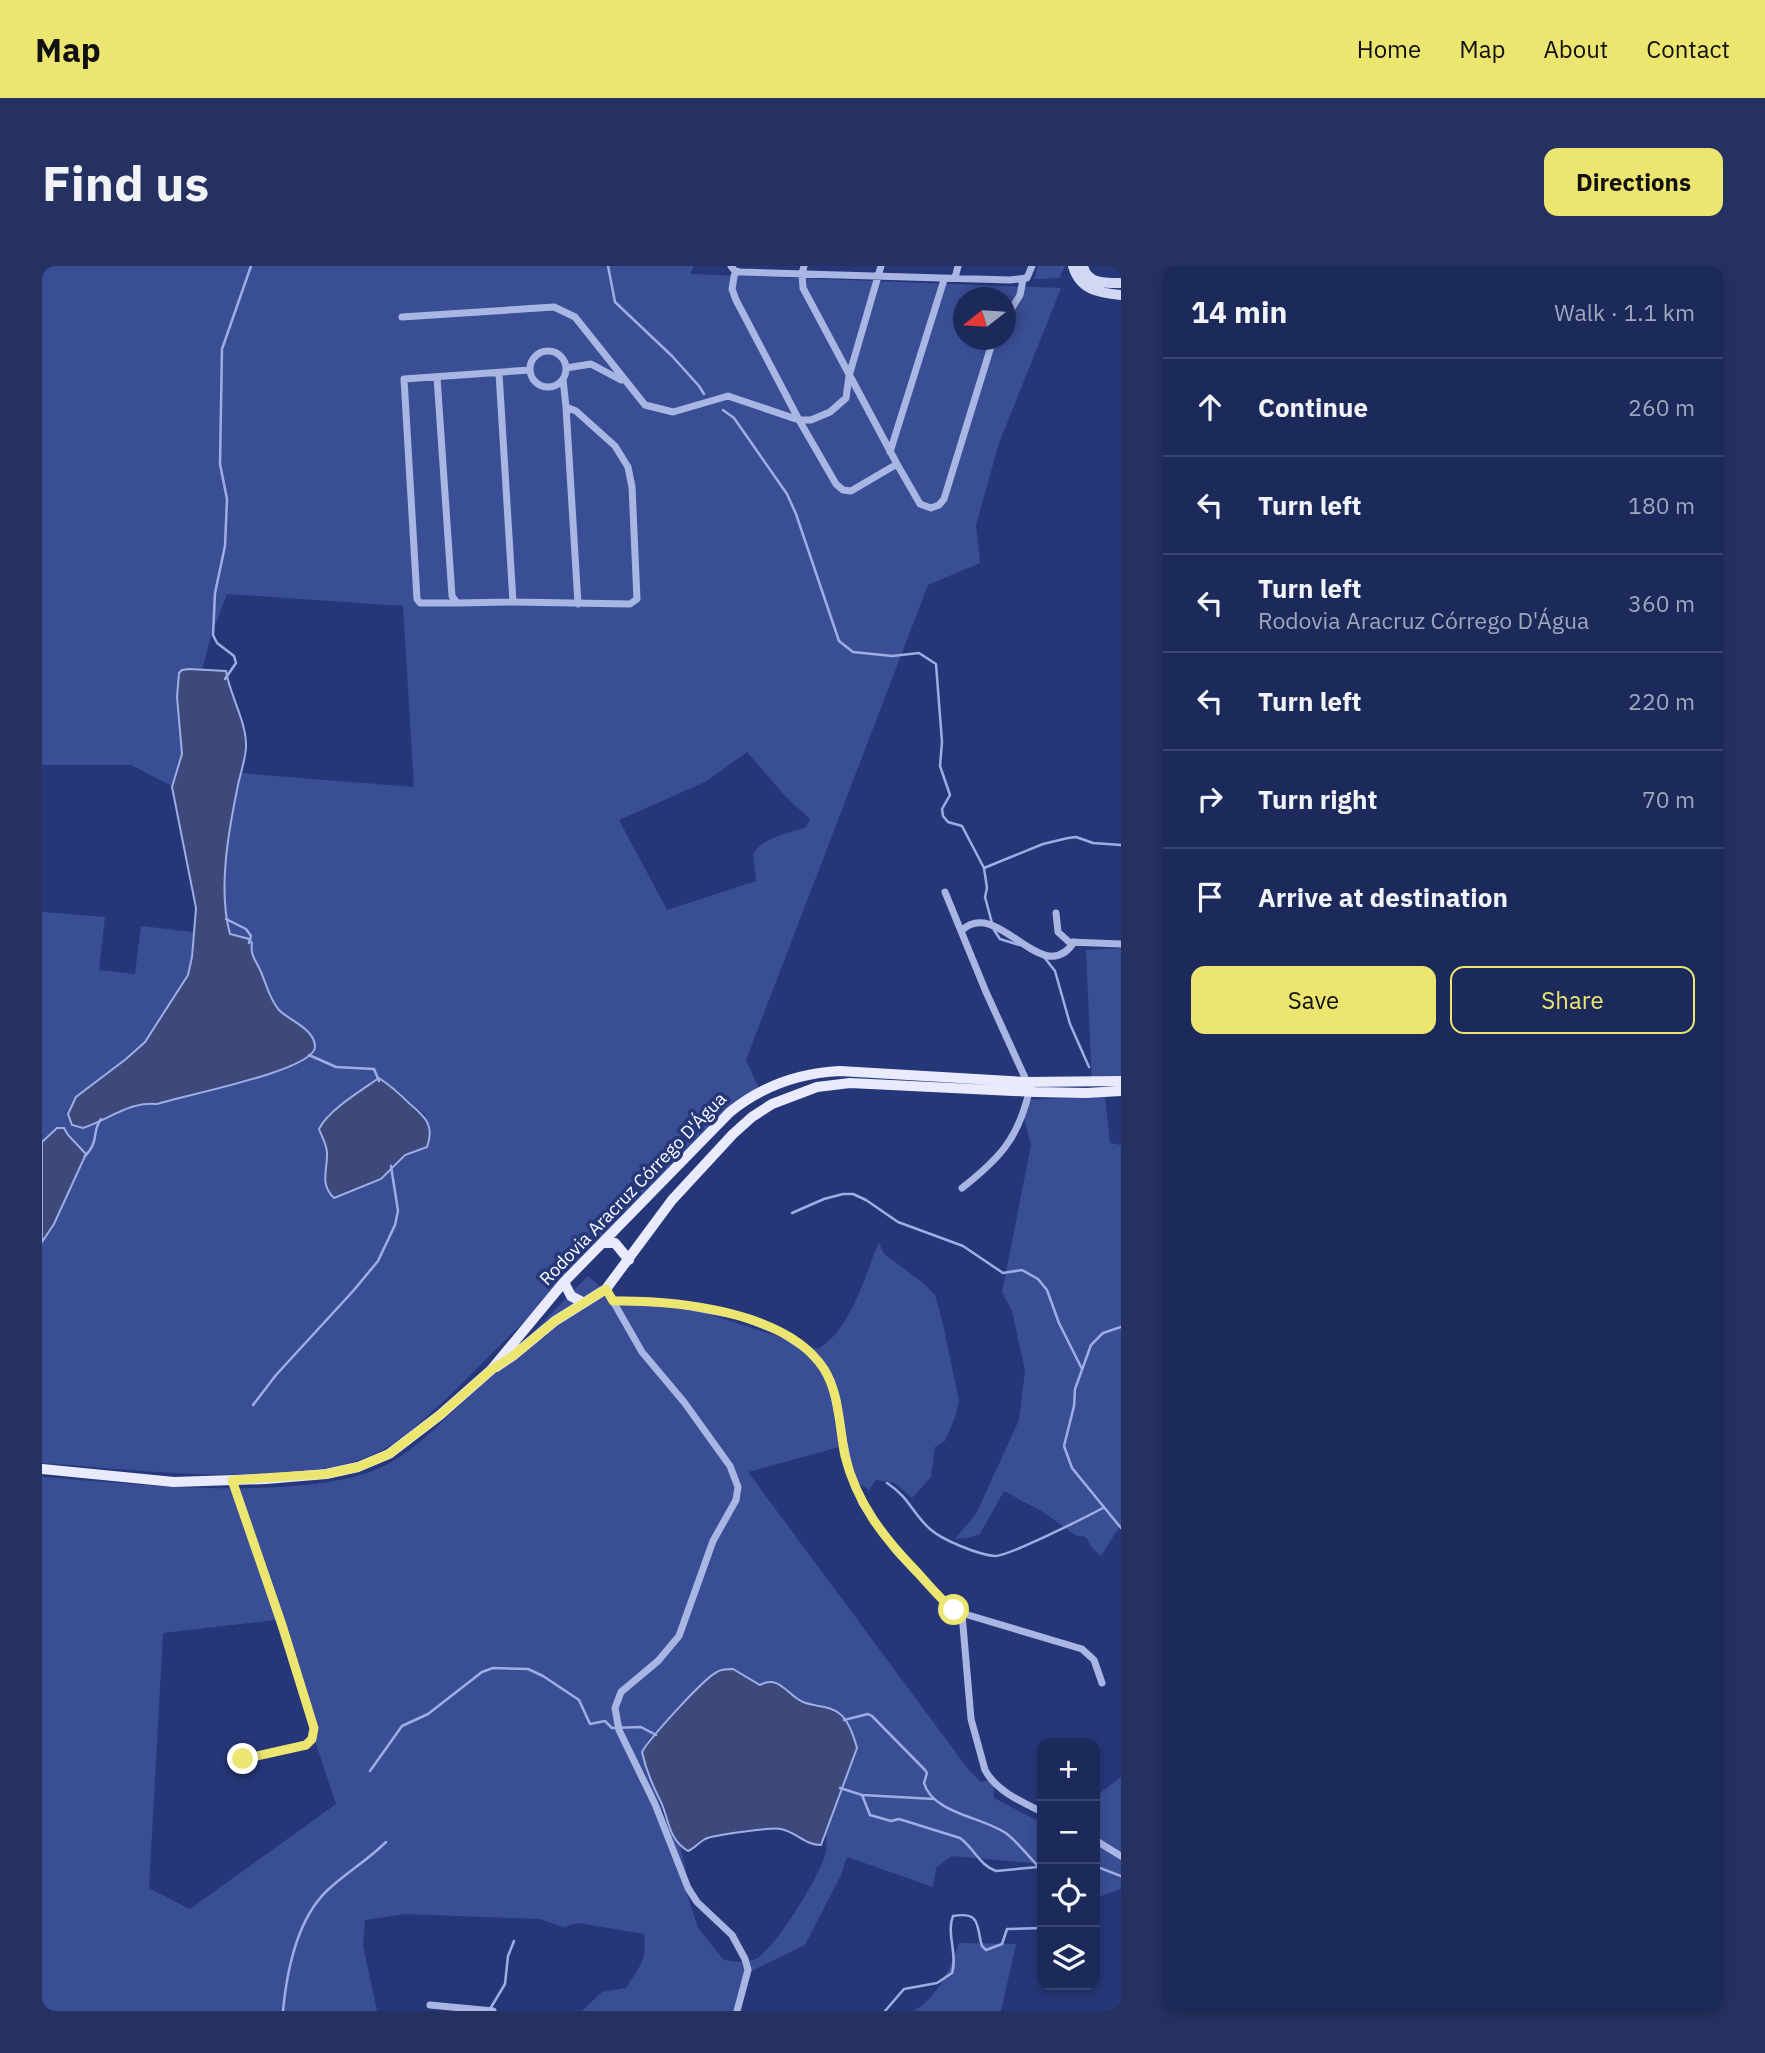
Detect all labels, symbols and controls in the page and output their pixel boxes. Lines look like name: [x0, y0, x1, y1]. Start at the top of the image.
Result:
text: Map: [35, 28, 101, 71]
text: Home: [1357, 33, 1421, 65]
text: Map: [1459, 33, 1505, 65]
text: About: [1543, 33, 1608, 65]
text: Contact: [1646, 33, 1730, 65]
button: Directions: [1544, 148, 1723, 216]
text: Find us: [42, 151, 209, 214]
north arrow: [953, 287, 1016, 350]
text: 14 min: [1191, 292, 1287, 331]
text: Walk · 1.1 km: [1554, 297, 1695, 327]
icon: ahead: [1191, 388, 1229, 426]
text: Continue: [1258, 390, 1368, 424]
text: 260 m: [1628, 392, 1695, 422]
icon: left: [1191, 486, 1229, 524]
text: Turn left: [1258, 488, 1361, 522]
text: 180 m: [1628, 490, 1695, 520]
text: Turn left: [1258, 571, 1361, 605]
icon: left: [1191, 584, 1229, 622]
text: 360 m: [1628, 588, 1695, 618]
text: Rodovia Aracruz Córrego D'Água: [1258, 605, 1589, 635]
icon: left: [1191, 682, 1229, 720]
text: Turn left: [1258, 684, 1361, 718]
text: 220 m: [1628, 686, 1695, 716]
icon: right: [1191, 780, 1229, 818]
text: Turn right: [1258, 782, 1377, 816]
text: 70 m: [1642, 784, 1695, 814]
icon: arrive: [1191, 878, 1229, 916]
text: Arrive at destination: [1258, 880, 1508, 914]
button: Save: [1191, 966, 1436, 1034]
button: Share: [1450, 966, 1695, 1034]
street label: Rodovia Aracruz Córrego D'Água: [534, 1087, 731, 1290]
route start: [938, 1594, 969, 1625]
map controls: [1037, 1738, 1100, 1990]
button: +: [1037, 1738, 1100, 1801]
route end: [227, 1743, 258, 1774]
button: −: [1037, 1801, 1100, 1864]
button: locate: [1037, 1864, 1100, 1927]
button: layers: [1037, 1927, 1100, 1990]

